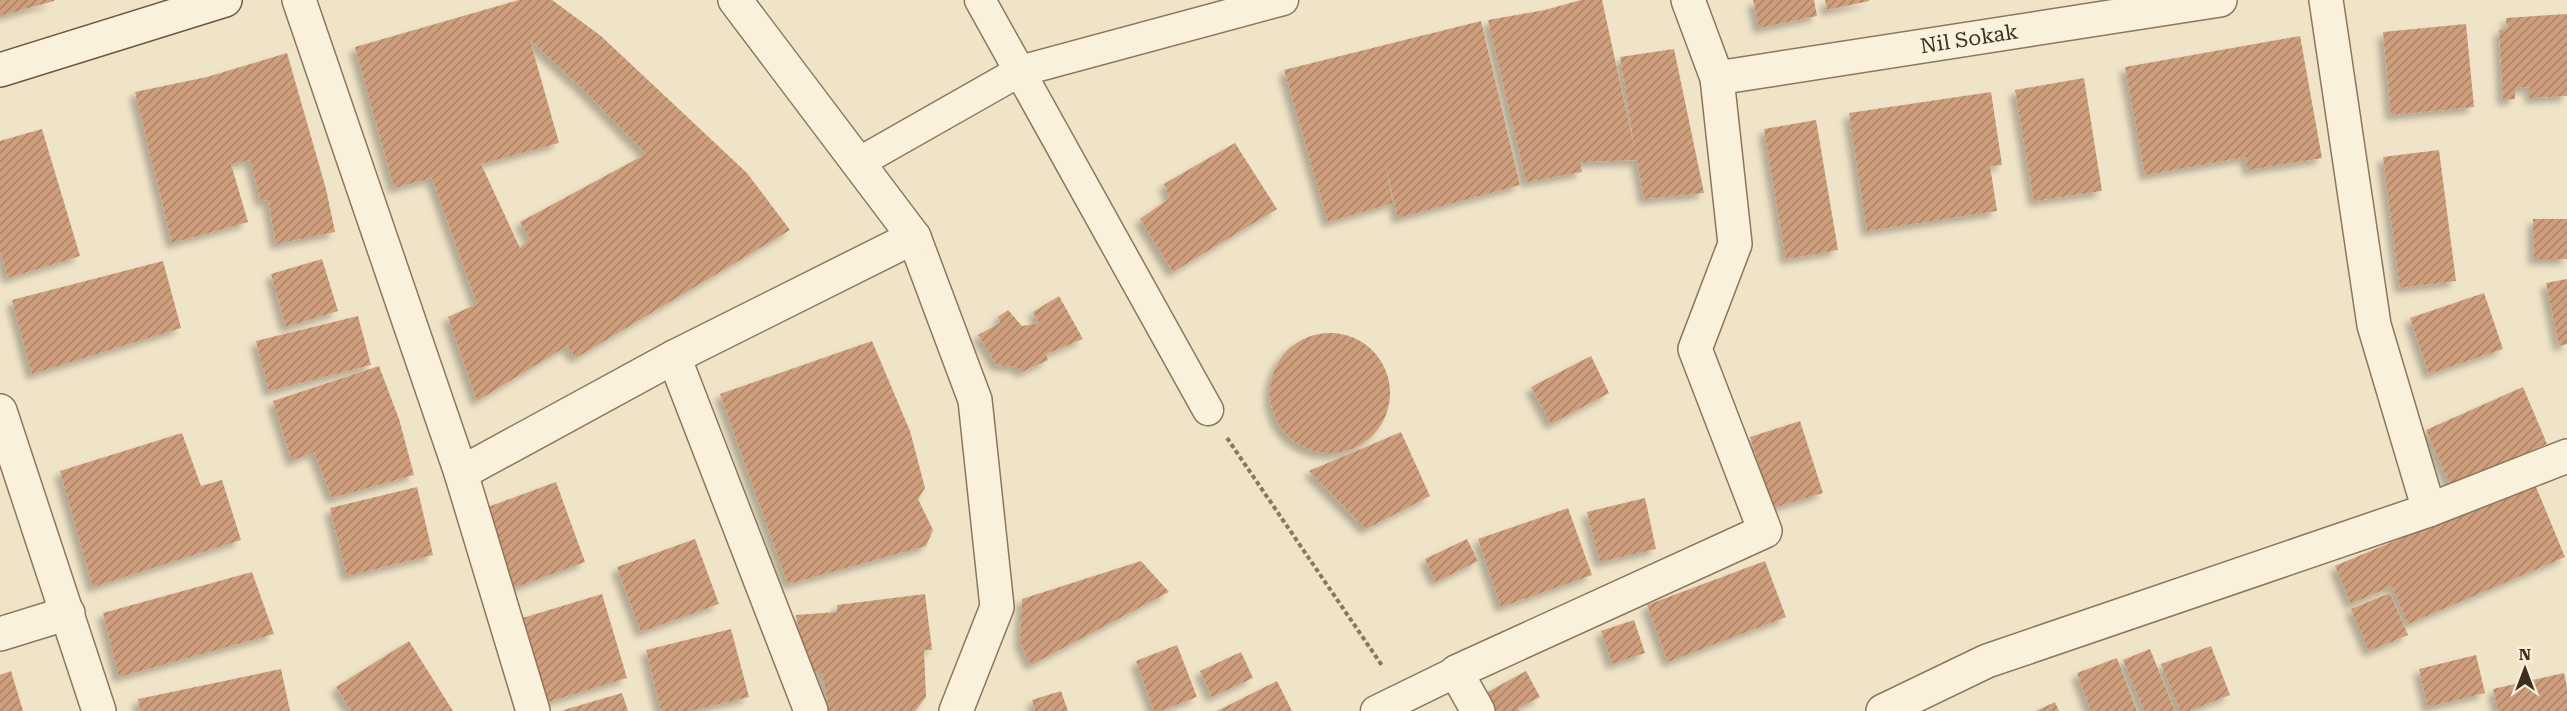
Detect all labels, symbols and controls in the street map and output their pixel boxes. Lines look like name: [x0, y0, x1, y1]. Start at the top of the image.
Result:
street label: Nil Sokak: [1918, 19, 2020, 58]
north arrow: [2495, 639, 2555, 699]
text: N: [2519, 645, 2531, 664]

